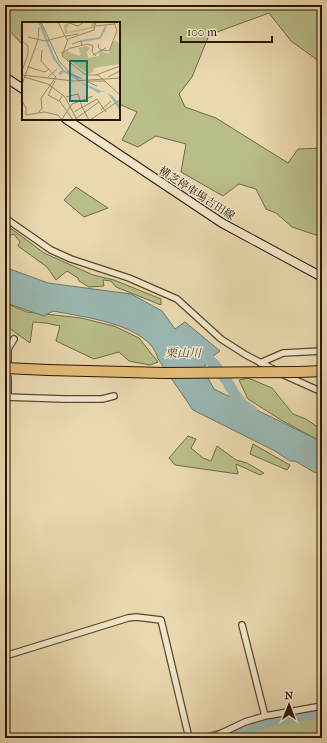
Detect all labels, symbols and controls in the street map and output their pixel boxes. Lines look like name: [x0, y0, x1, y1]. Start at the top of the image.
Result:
scale bar: [181, 18, 272, 44]
inset map: [22, 22, 120, 120]
text: 100 m: [187, 25, 217, 39]
street label: 横芝停車場吉田線: [156, 164, 237, 223]
water label: 栗山川: [165, 346, 203, 360]
north arrow: [269, 685, 309, 725]
text: N: [285, 689, 294, 702]

